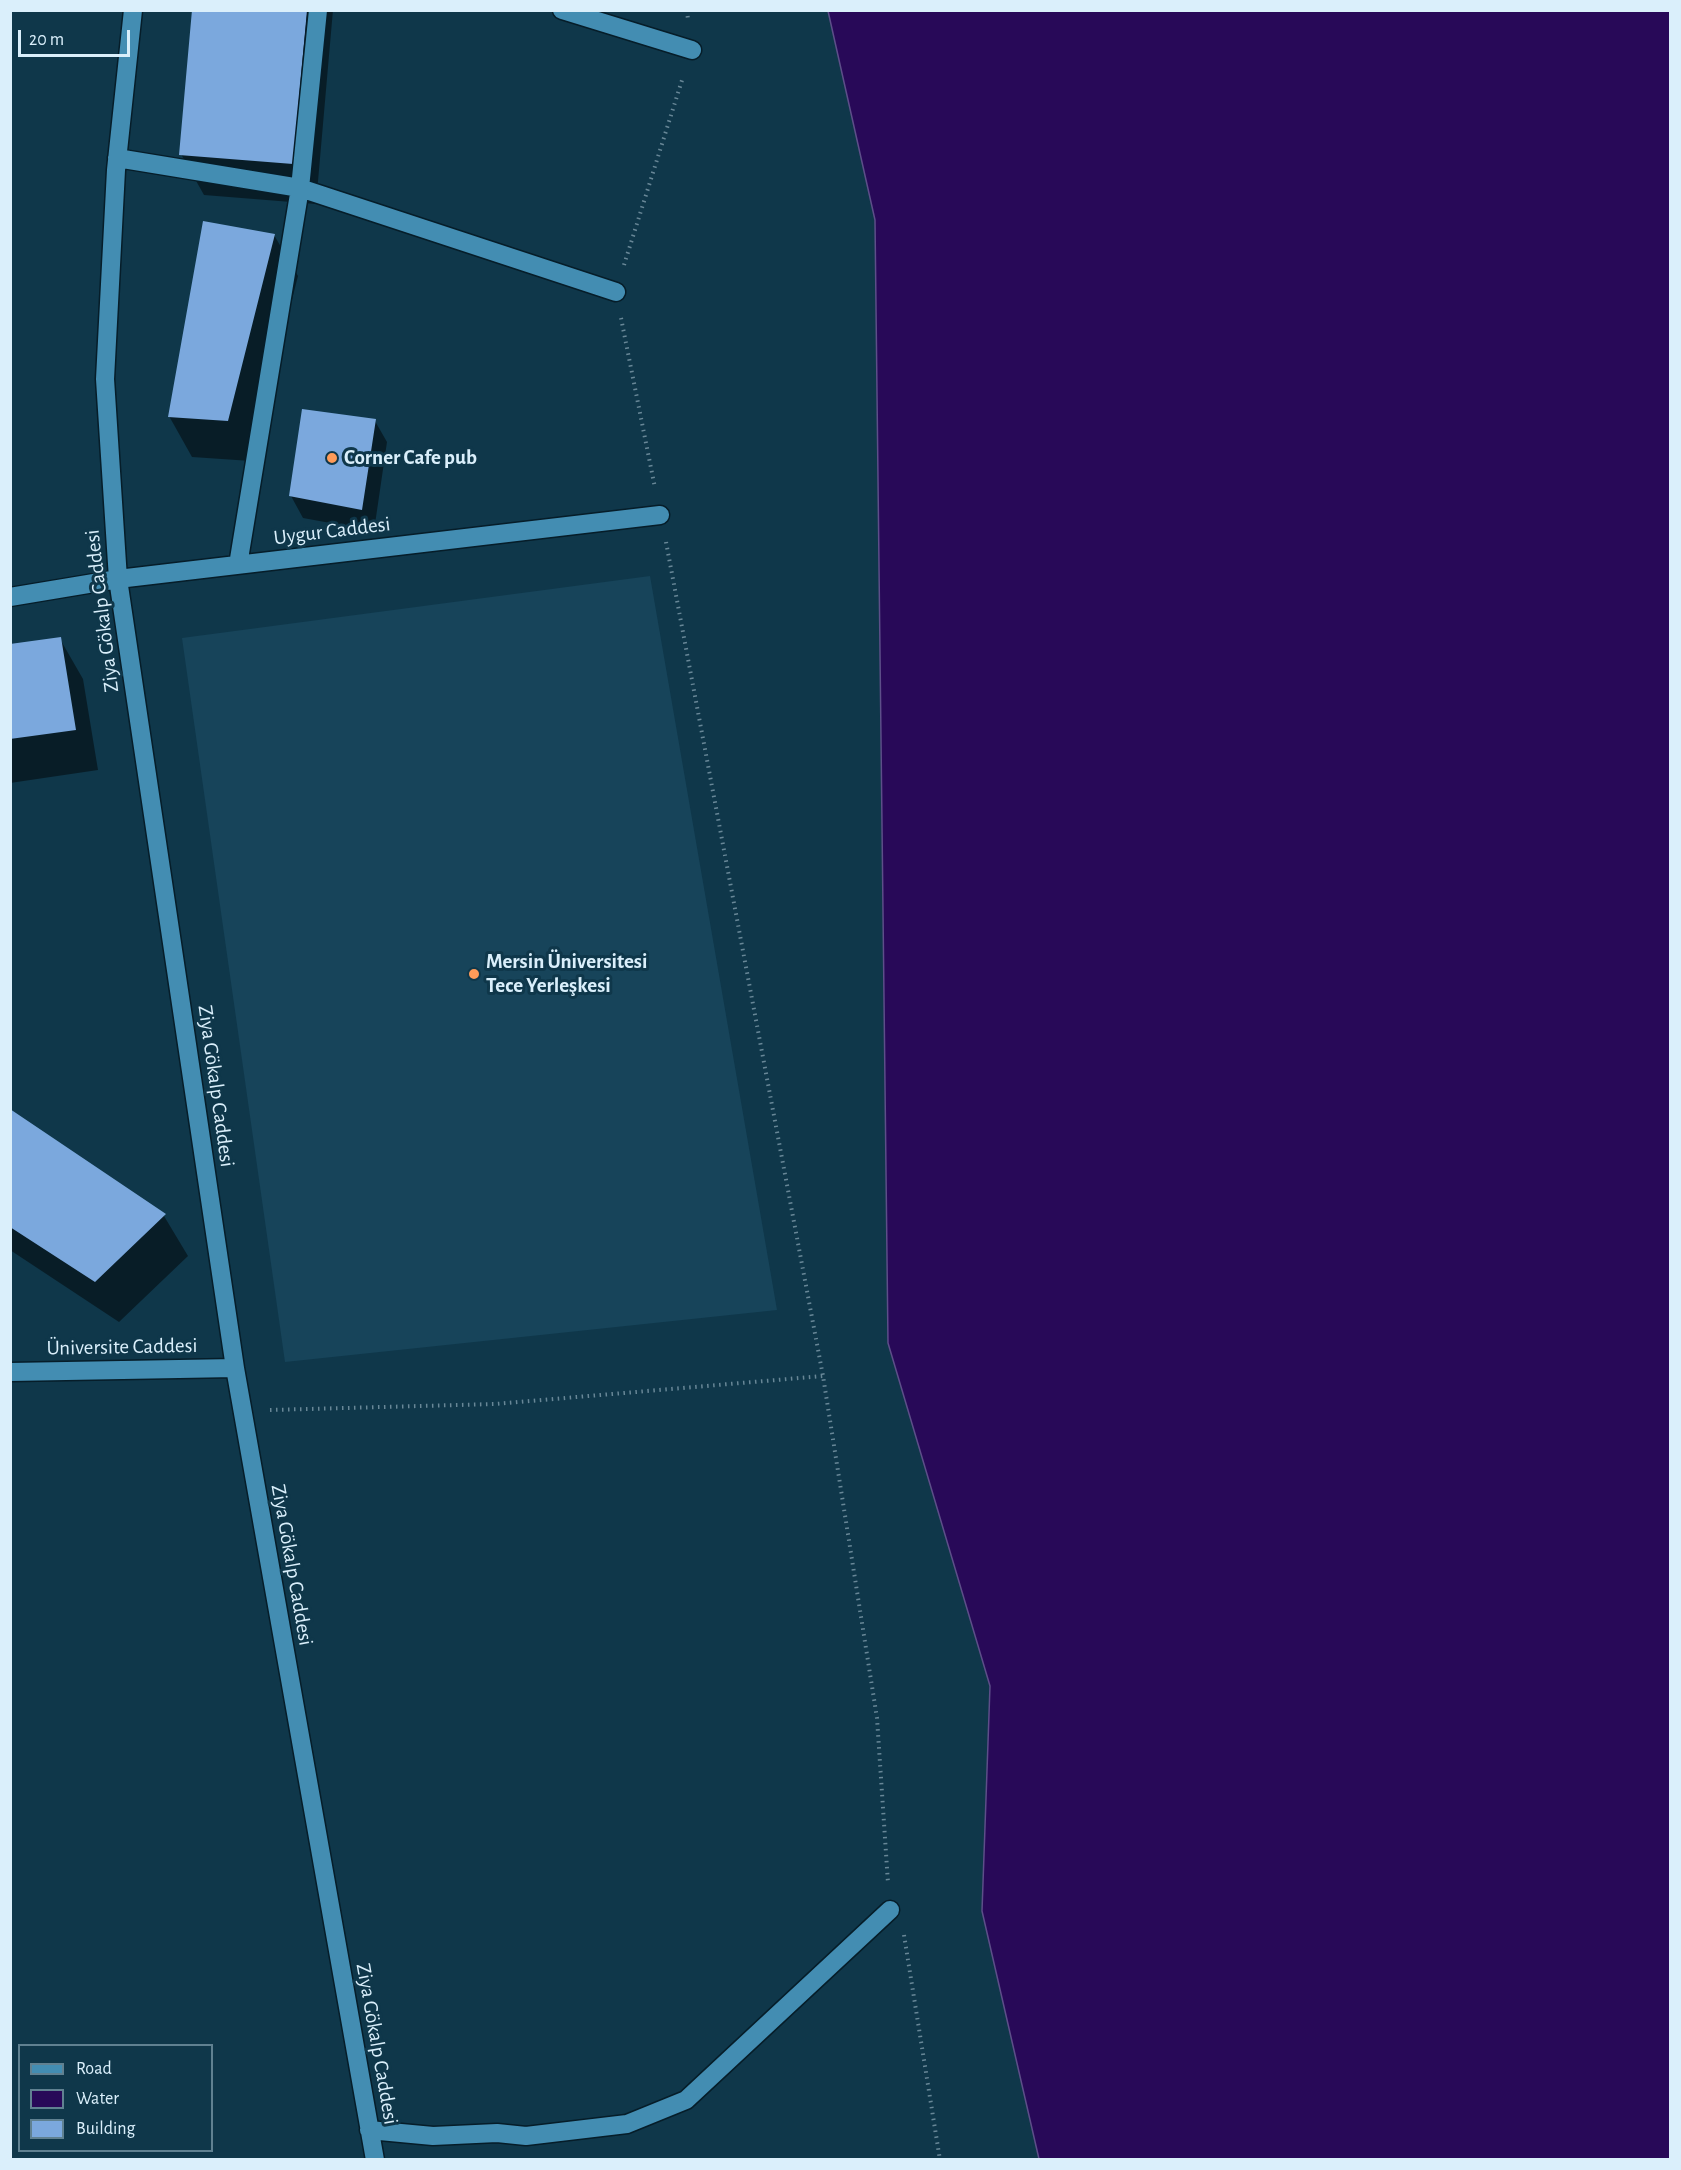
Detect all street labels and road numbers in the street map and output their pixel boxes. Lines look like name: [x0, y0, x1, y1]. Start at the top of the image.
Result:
street label: Uygur Caddesi: [272, 511, 392, 551]
street label: Ziya Gökalp Caddesi: [80, 528, 124, 694]
street label: Ziya Gökalp Caddesi: [192, 1003, 240, 1169]
street label: Üniversite Caddesi: [46, 1333, 198, 1361]
street label: Ziya Gökalp Caddesi: [265, 1482, 319, 1648]
street label: Ziya Gökalp Caddesi: [350, 1961, 404, 2127]

